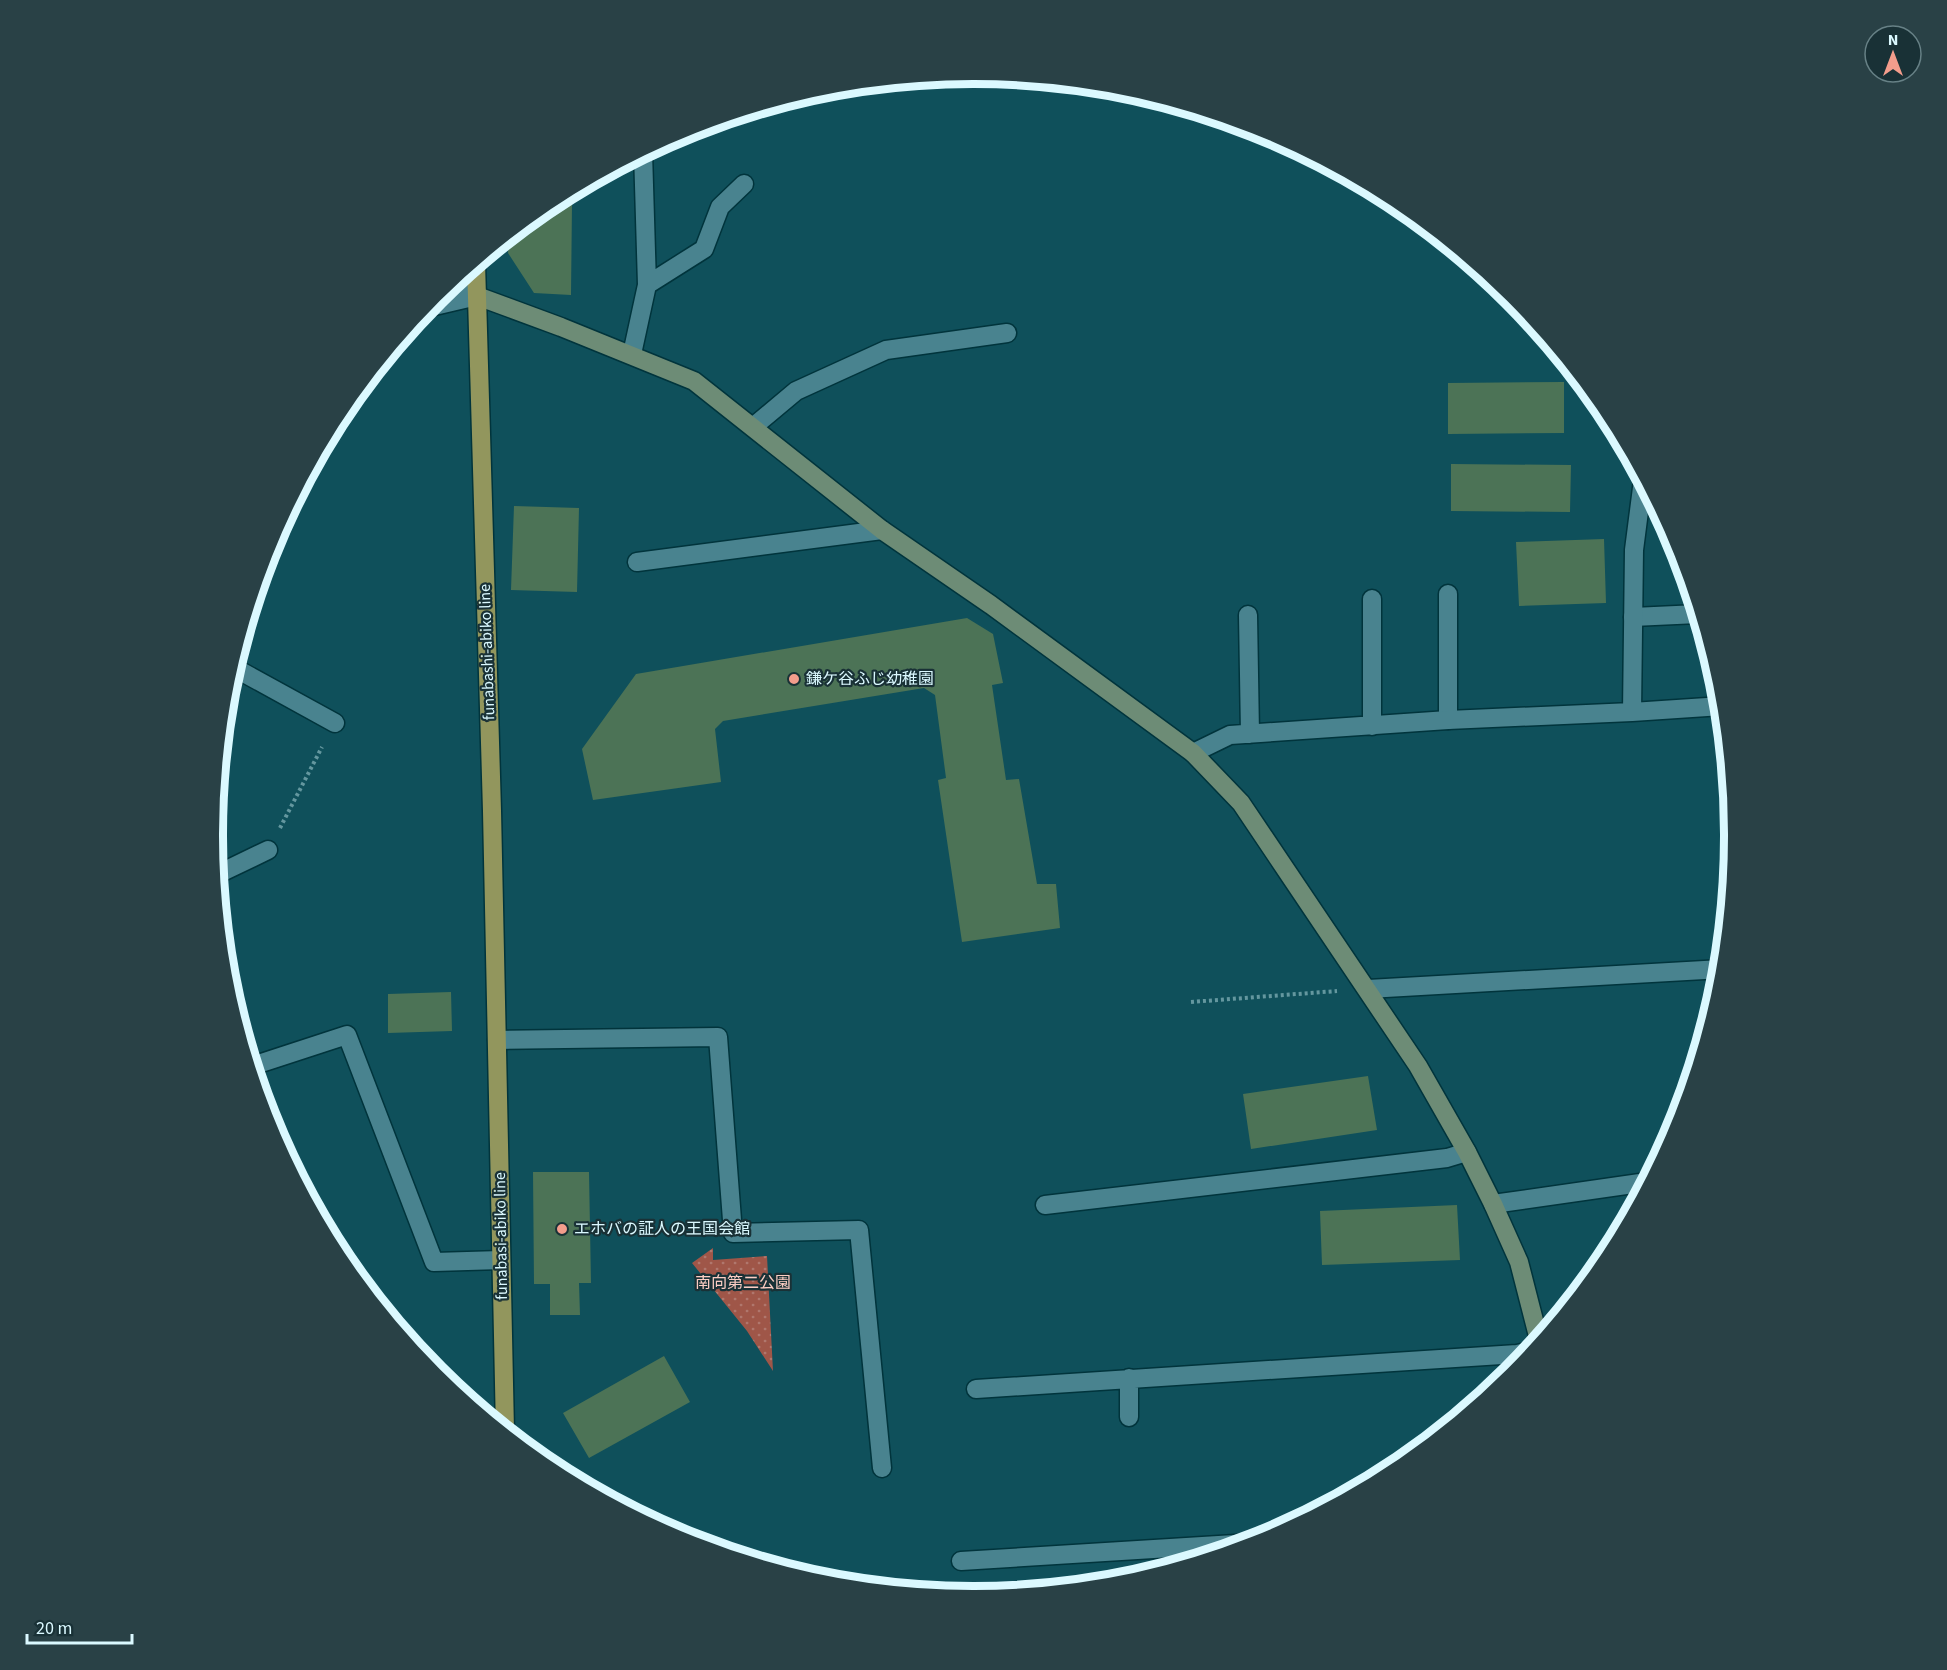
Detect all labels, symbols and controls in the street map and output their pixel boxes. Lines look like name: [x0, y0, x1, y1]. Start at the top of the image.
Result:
north arrow: [1863, 24, 1923, 84]
text: N: [1888, 29, 1898, 51]
street label: funabashi-abiko line: [474, 583, 500, 720]
place label: 鎌ケ谷ふじ幼稚園: [806, 668, 934, 690]
marker: 鎌ケ谷ふじ幼稚園: [787, 672, 801, 686]
street label: funabasi-abiko line: [489, 1172, 513, 1300]
place label: エホバの証人の王国会館: [574, 1218, 750, 1240]
marker: エホバの証人の王国会館: [555, 1222, 569, 1236]
park label: 南向第二公園: [695, 1272, 791, 1294]
scale bar: [27, 1607, 132, 1645]
text: 20 m: [36, 1616, 72, 1641]

